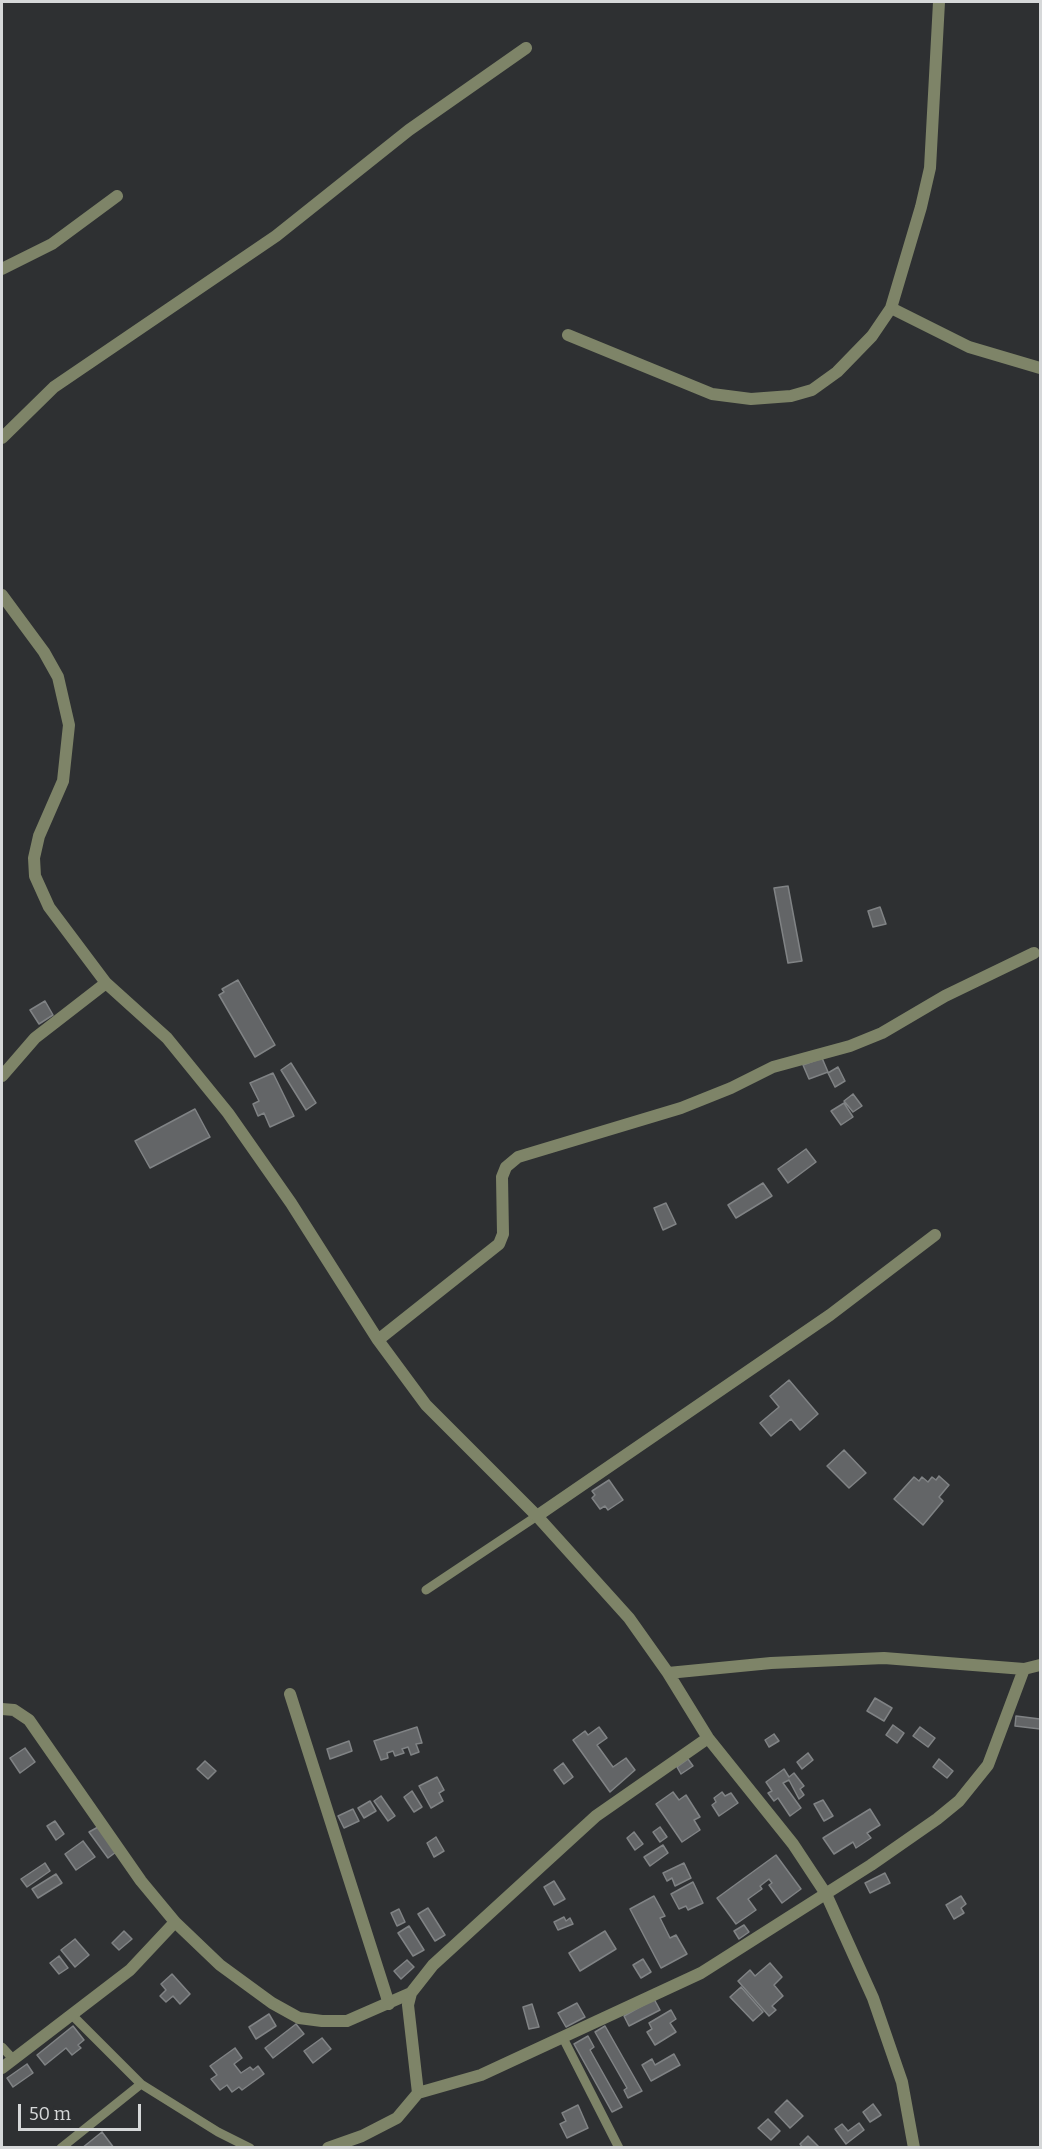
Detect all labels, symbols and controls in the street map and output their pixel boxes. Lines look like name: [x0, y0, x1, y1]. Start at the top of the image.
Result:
scale bar: [21, 2092, 144, 2130]
text: 50 m: [29, 2103, 71, 2125]

